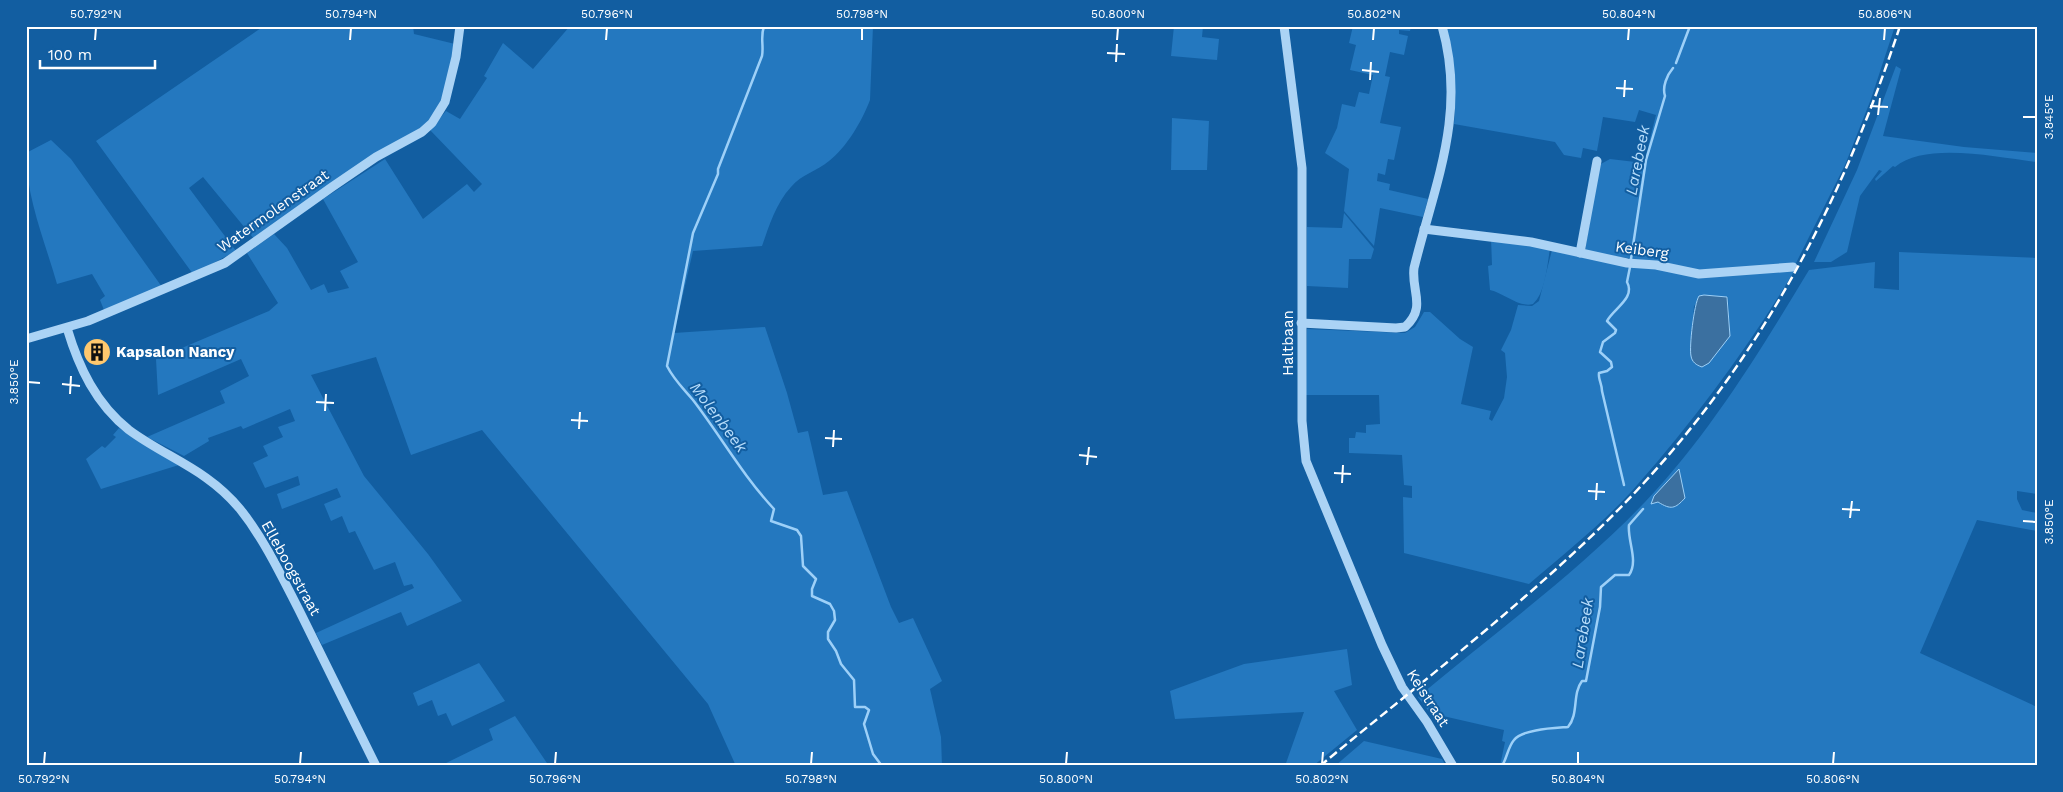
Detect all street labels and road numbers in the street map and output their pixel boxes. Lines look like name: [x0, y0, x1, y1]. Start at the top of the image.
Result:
street label: Watermolenstraat: [214, 165, 333, 256]
street label: Keiberg: [1614, 237, 1670, 263]
street label: Haltbaan: [1279, 310, 1297, 376]
street label: Elleboogstraat: [257, 517, 325, 619]
street label: Keistraat: [1403, 666, 1454, 731]

